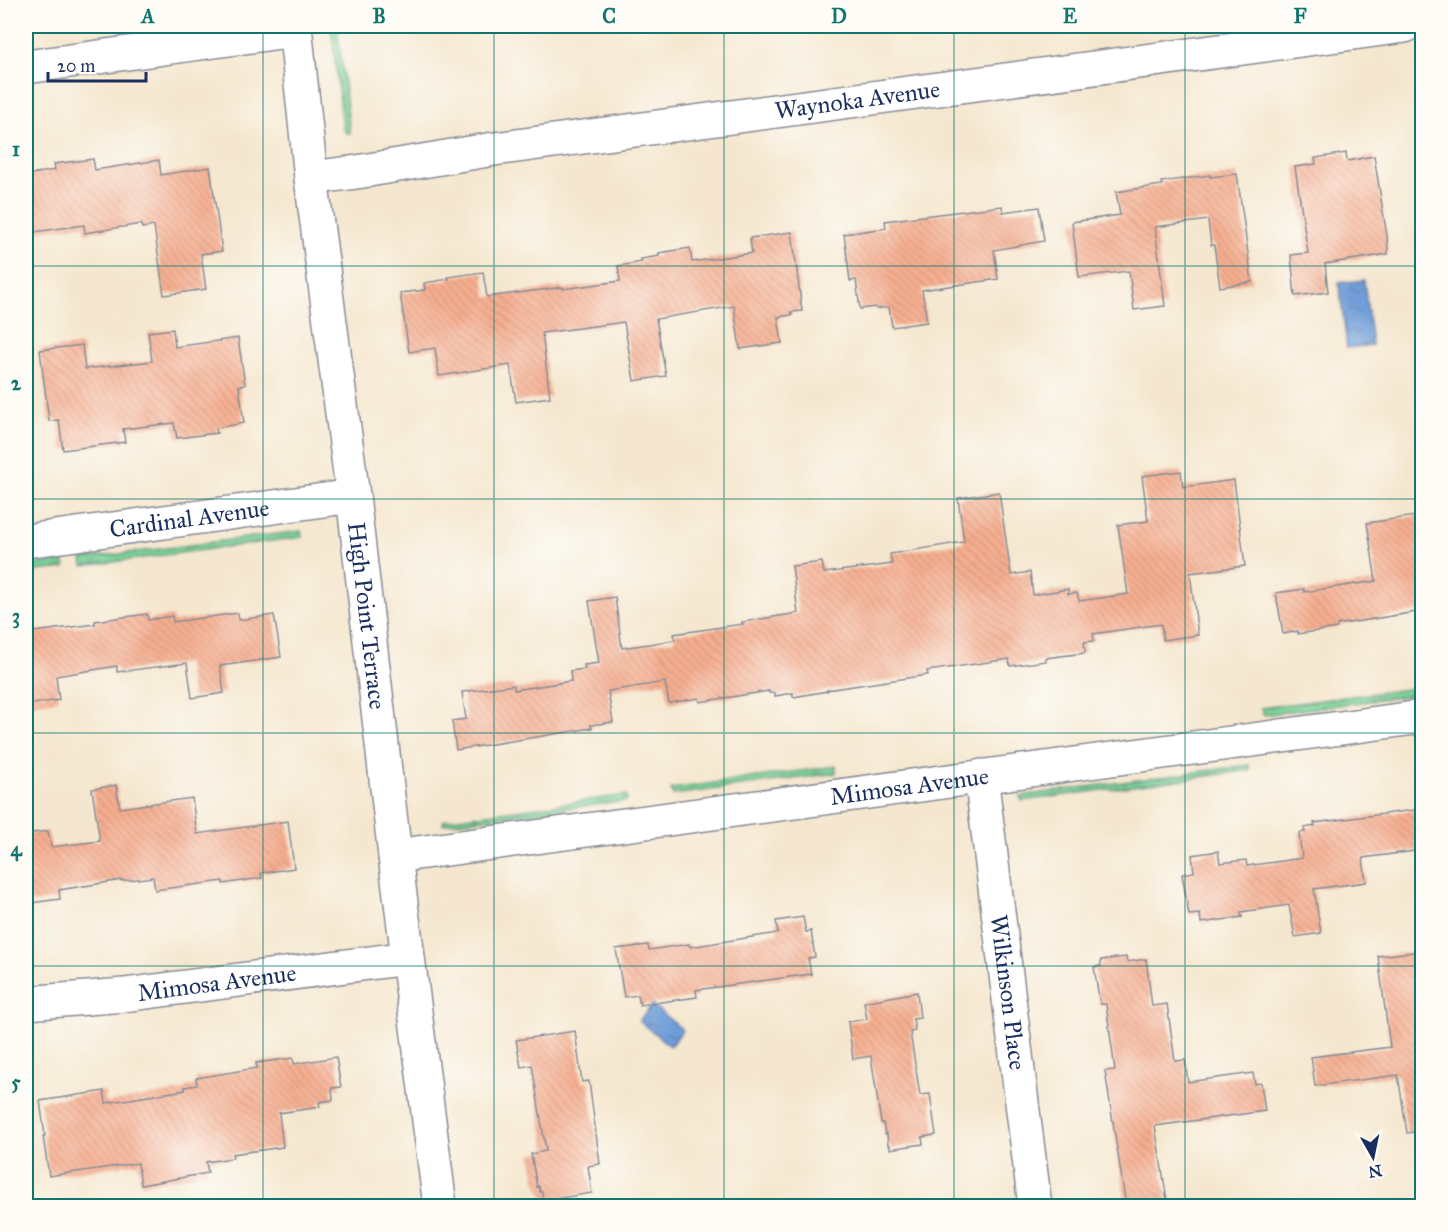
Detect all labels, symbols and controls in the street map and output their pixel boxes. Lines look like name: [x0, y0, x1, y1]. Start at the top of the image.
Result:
text: A: [139, 4, 155, 28]
text: B: [372, 4, 386, 28]
text: C: [602, 4, 616, 28]
text: D: [831, 4, 847, 28]
text: E: [1063, 4, 1078, 28]
text: F: [1293, 4, 1307, 28]
scale bar: [48, 45, 146, 83]
text: 20 m: [57, 55, 95, 77]
street label: Waynoka Avenue: [773, 74, 942, 126]
text: 1: [12, 137, 20, 161]
text: 2: [11, 371, 22, 395]
street label: Cardinal Avenue: [108, 493, 271, 544]
street label: High Point Terrace: [341, 520, 393, 711]
text: 3: [12, 604, 20, 629]
street label: Mimosa Avenue: [828, 761, 991, 812]
text: 4: [10, 837, 22, 862]
street label: Wilkinson Place: [984, 913, 1033, 1072]
street label: Mimosa Avenue: [136, 958, 298, 1008]
text: 5: [11, 1070, 21, 1094]
north arrow: [1343, 1127, 1403, 1187]
text: N: [1367, 1161, 1383, 1182]

